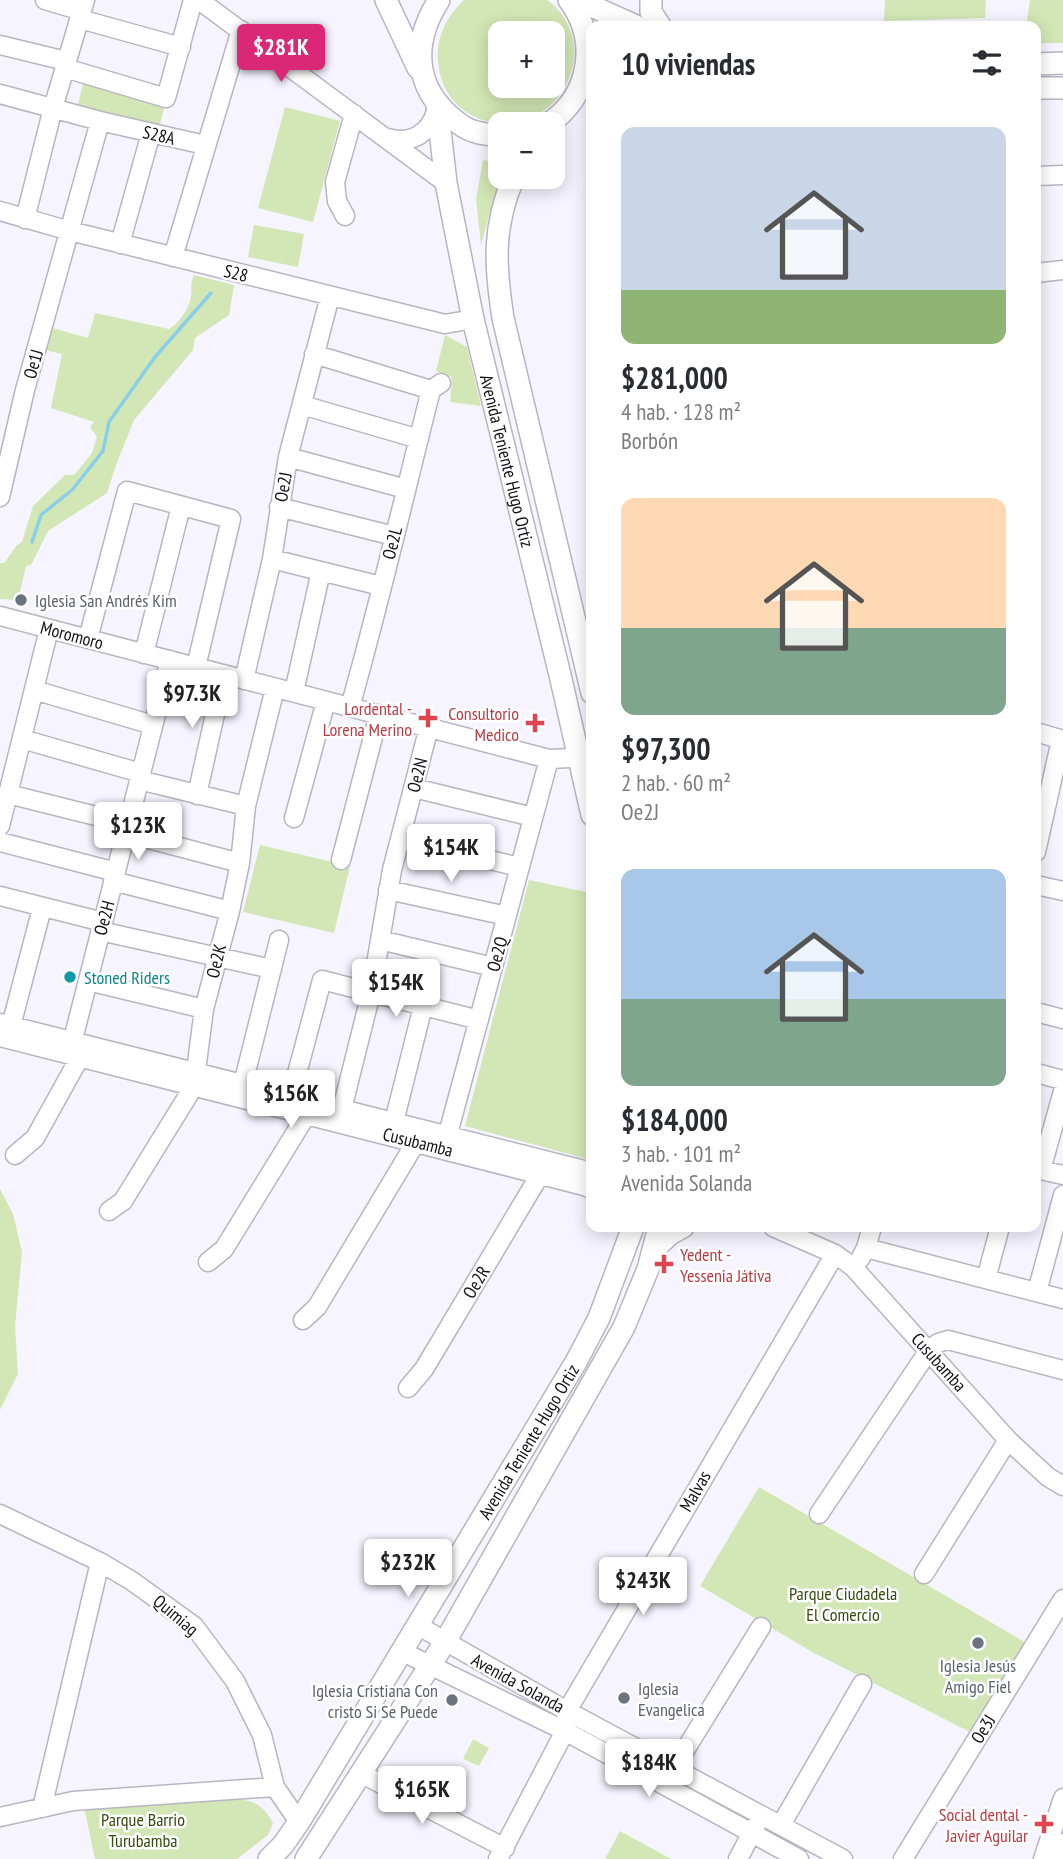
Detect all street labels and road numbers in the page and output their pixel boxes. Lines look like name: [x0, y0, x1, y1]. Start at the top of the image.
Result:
street label: S28A: [141, 120, 178, 150]
street label: S28: [222, 259, 250, 287]
street label: Oe1J: [18, 347, 48, 381]
street label: Avenida Teniente Hugo Ortiz: [475, 372, 540, 549]
street label: Oe2J: [269, 470, 297, 504]
street label: Oe2L: [377, 524, 407, 562]
street label: Moromoro: [38, 616, 106, 654]
street label: Oe2N: [402, 755, 432, 795]
street label: Oe2H: [88, 898, 120, 938]
street label: Oe2Q: [481, 933, 513, 974]
street label: Oe2K: [201, 941, 231, 980]
street label: Cusubamba: [381, 1122, 455, 1162]
street label: Oe2R: [457, 1261, 495, 1303]
street label: Cusubamba: [907, 1328, 971, 1396]
street label: Avenida Teniente Hugo Ortiz: [473, 1360, 584, 1523]
street label: Malvas: [674, 1467, 716, 1515]
street label: Quimiag: [149, 1589, 203, 1641]
street label: Avenida Solanda: [467, 1648, 569, 1718]
street label: Oe3J: [965, 1710, 1001, 1748]

